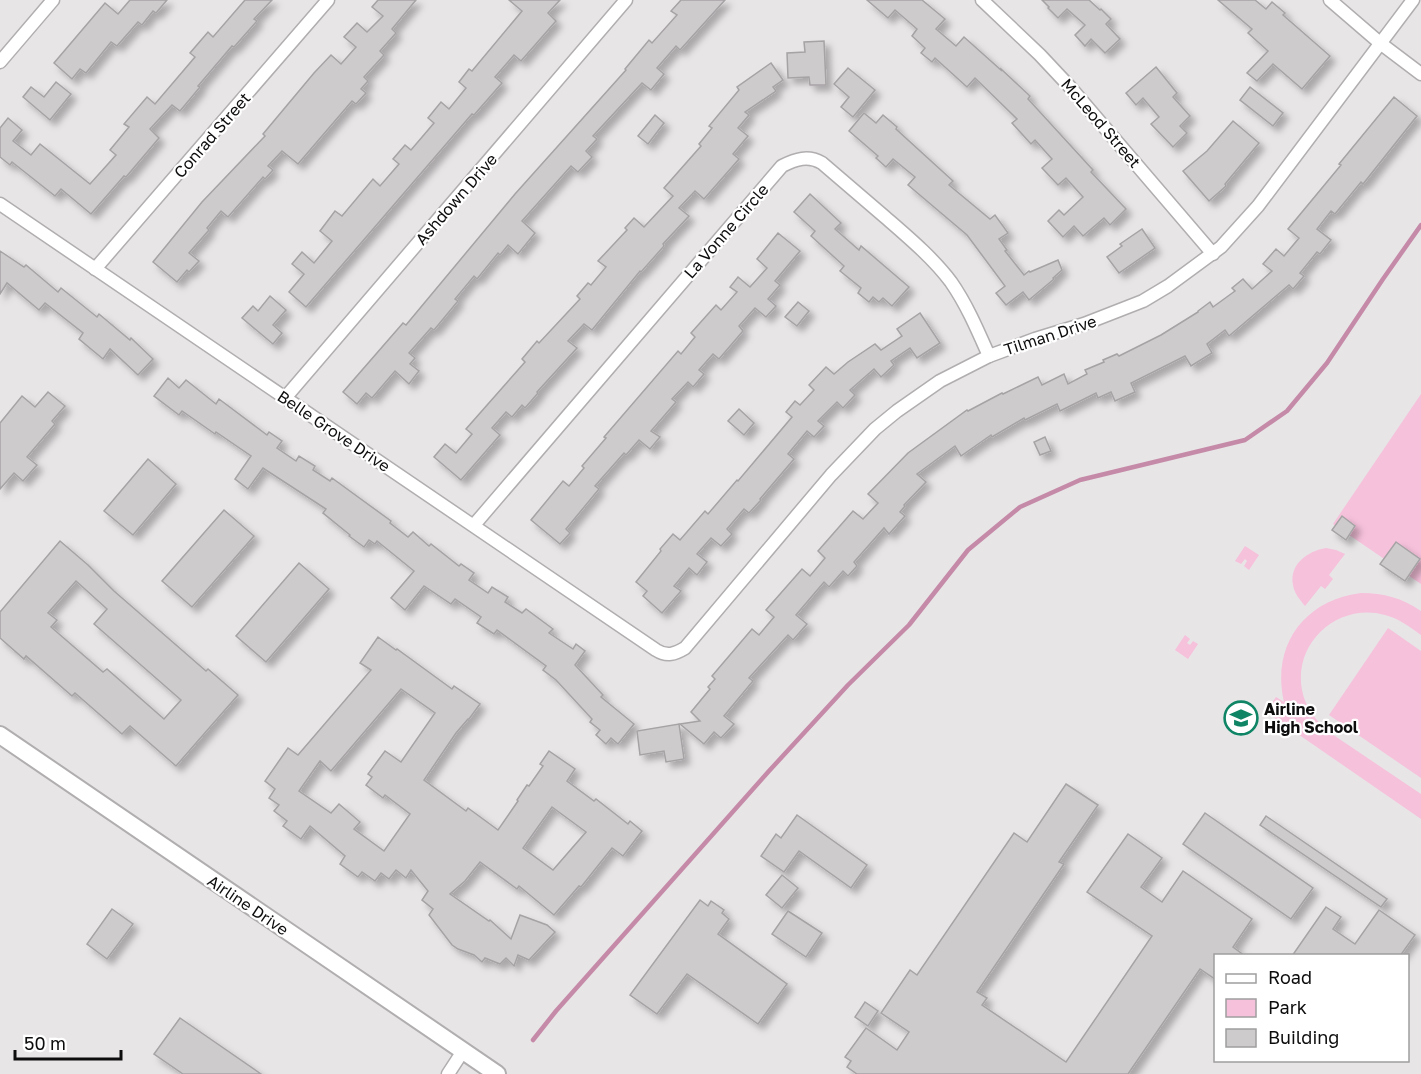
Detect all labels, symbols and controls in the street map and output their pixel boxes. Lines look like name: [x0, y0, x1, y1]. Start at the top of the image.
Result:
street label: McLeod Street: [1057, 74, 1145, 172]
street label: Conrad Street: [169, 88, 255, 182]
street label: Ashdown Drive: [411, 149, 501, 249]
street label: La Vonne Circle: [679, 180, 773, 282]
street label: Tilman Drive: [1001, 311, 1099, 359]
street label: Belle Grove Drive: [274, 386, 394, 476]
place label: Airline High School: [1264, 699, 1359, 737]
school or university icon: Airline High School: [1223, 700, 1259, 736]
street label: Airline Drive: [204, 871, 292, 939]
legend: [1214, 954, 1409, 1062]
text: Road: [1268, 966, 1312, 988]
text: Park: [1268, 996, 1307, 1018]
scale bar: [15, 1023, 122, 1061]
text: Building: [1268, 1026, 1339, 1048]
text: 50 m: [24, 1032, 66, 1054]

